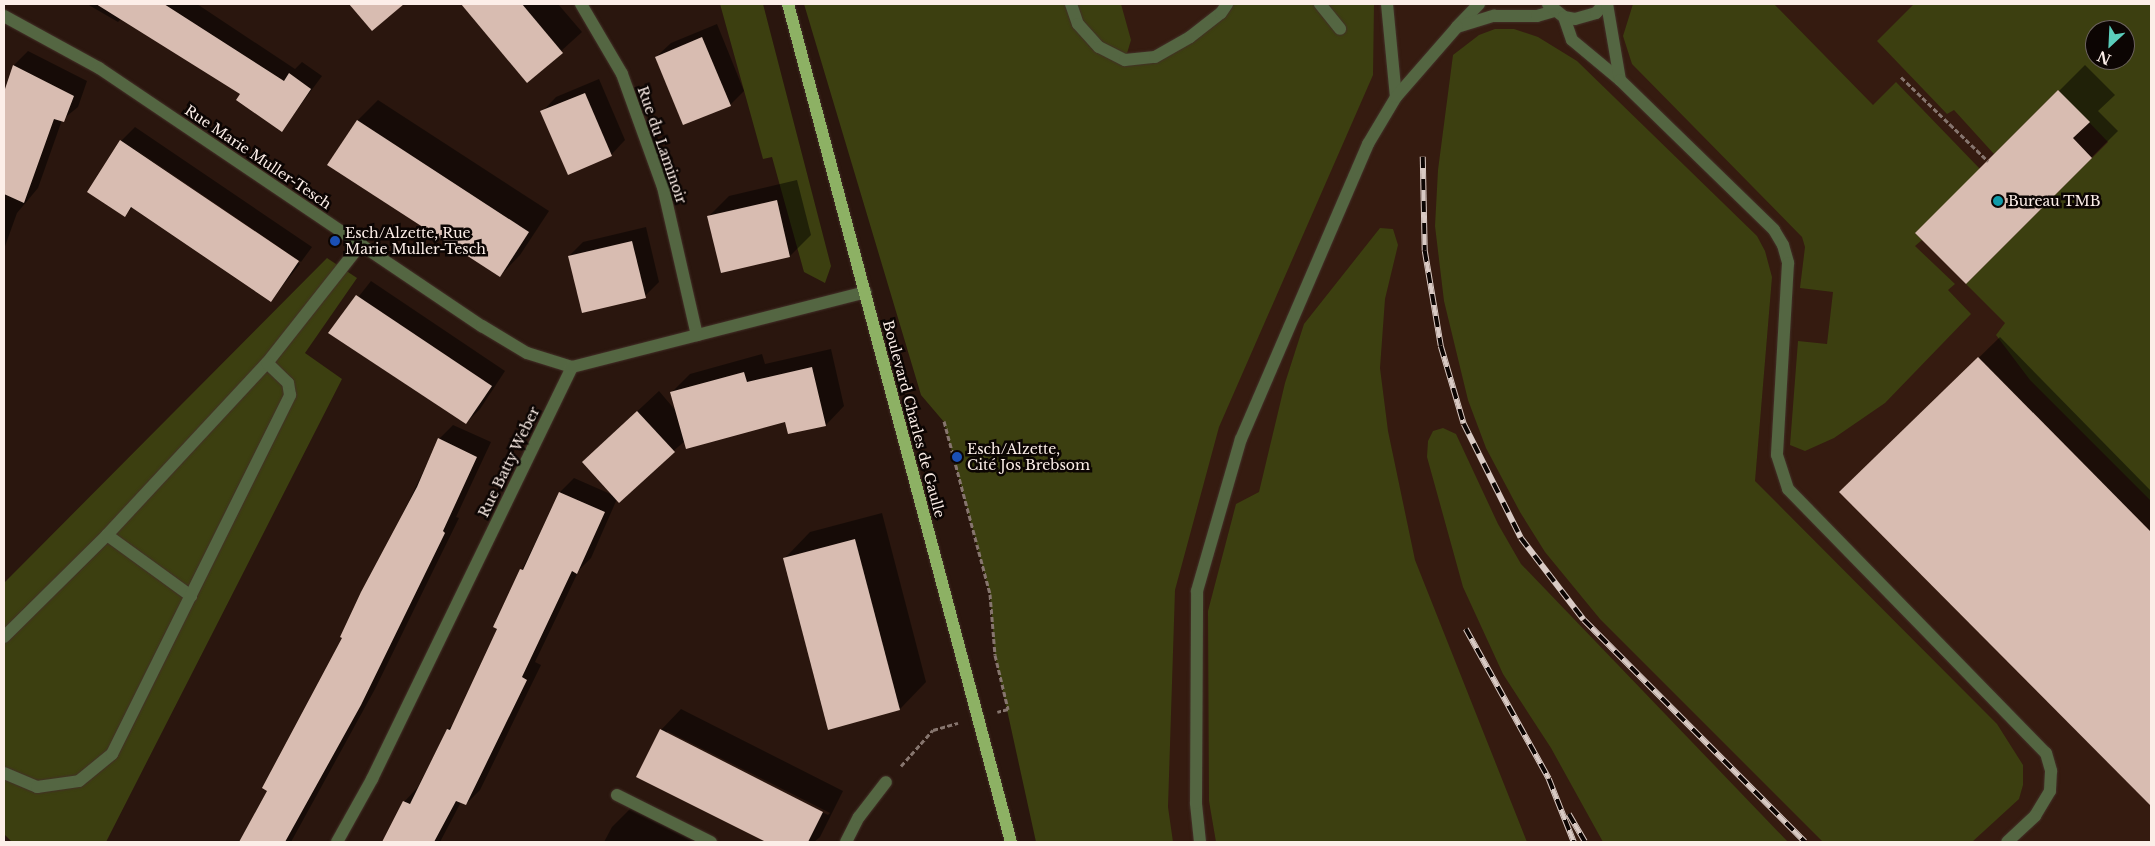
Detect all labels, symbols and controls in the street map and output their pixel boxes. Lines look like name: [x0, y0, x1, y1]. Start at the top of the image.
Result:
north arrow: [2085, 20, 2135, 70]
text: N: [2094, 47, 2114, 69]
street label: Rue du Laminoir: [634, 84, 690, 206]
street label: Rue Marie Muller-Tesch: [181, 102, 335, 212]
place label: Bureau TMB: [2008, 193, 2101, 209]
marker: Bureau TMB: [1992, 195, 2004, 207]
place label: Esch/Alzette, Rue Marie Muller-Tesch: [345, 225, 486, 258]
marker: Esch/Alzette, Rue Marie Muller-Tesch: [329, 235, 341, 247]
street label: Boulevard Charles de Gaulle: [879, 318, 949, 520]
street label: Rue Batty Weber: [475, 404, 543, 520]
place label: Esch/Alzette, Cité Jos Brebsom: [967, 441, 1090, 474]
marker: Esch/Alzette, Cité Jos Brebsom: [951, 451, 963, 463]

